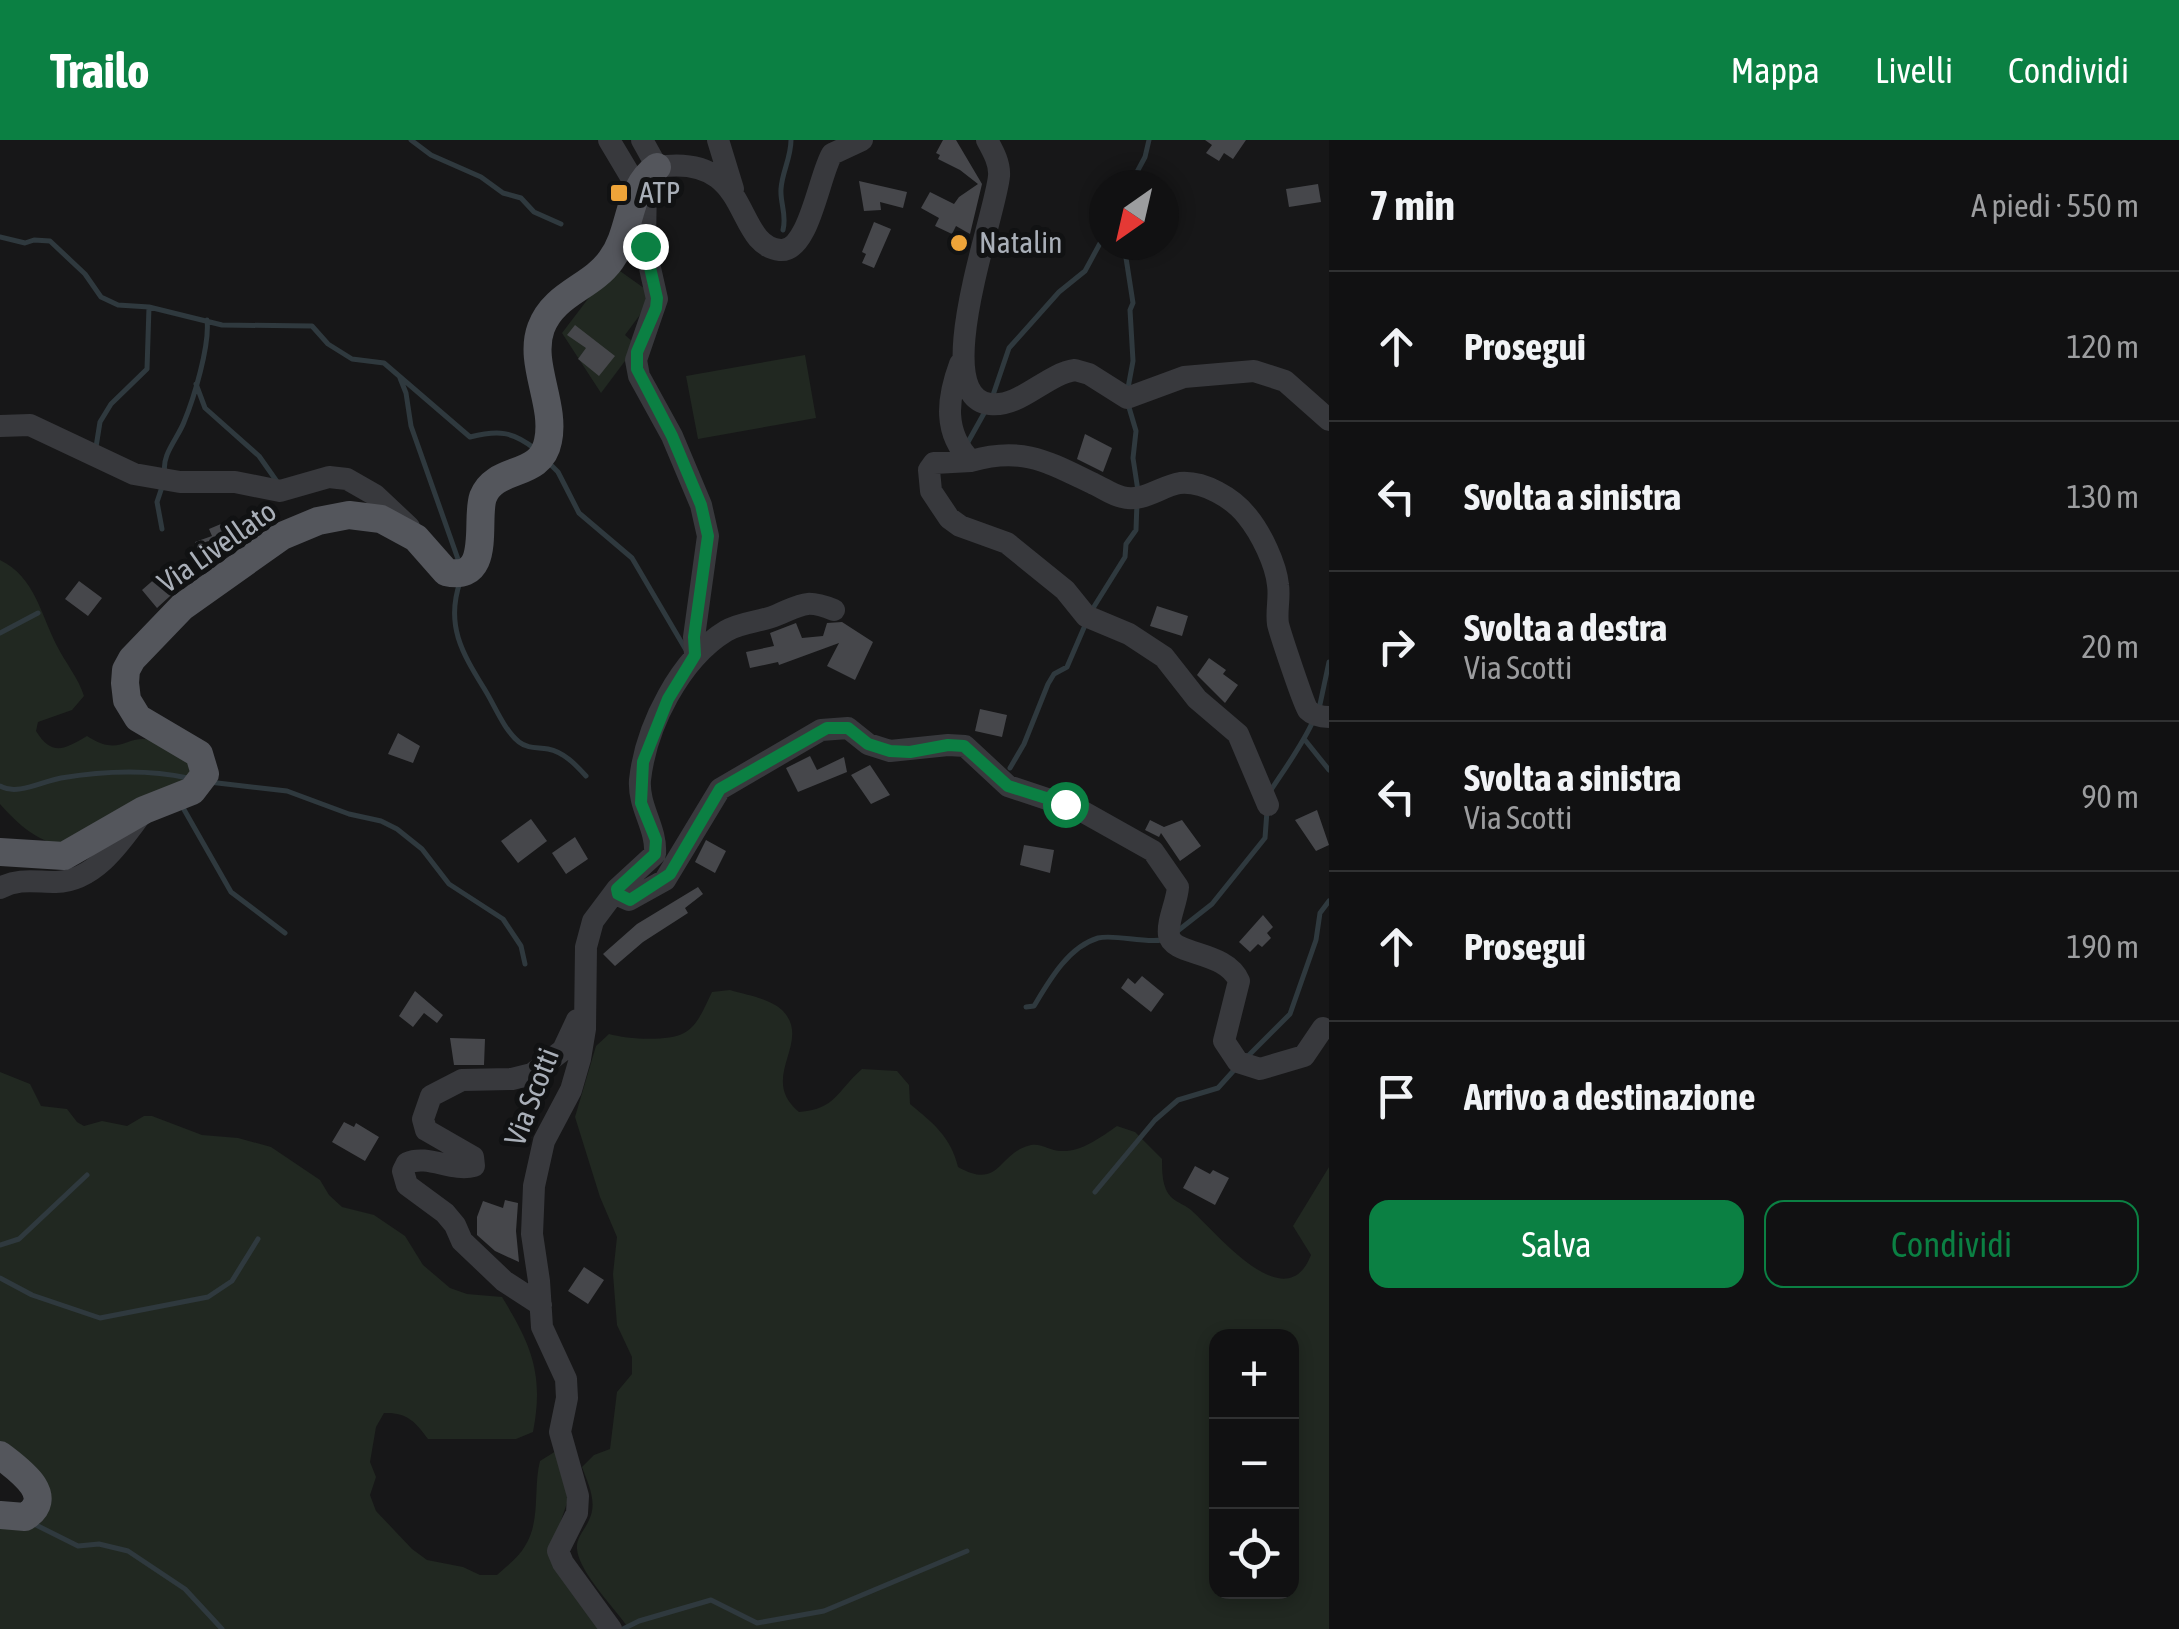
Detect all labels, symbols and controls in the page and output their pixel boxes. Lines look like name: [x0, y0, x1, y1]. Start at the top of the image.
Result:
text: Trailo: [50, 43, 150, 98]
text: Mappa: [1731, 50, 1820, 90]
text: Livelli: [1875, 50, 1953, 90]
text: Condividi: [2008, 50, 2129, 90]
north arrow: [1089, 170, 1179, 260]
place label: ATP: [639, 175, 680, 209]
text: 7 min: [1369, 181, 1455, 229]
marker: ATP: [608, 182, 630, 204]
text: A piedi · 550 m: [1971, 187, 2139, 224]
route end: [623, 224, 669, 270]
place label: Natalin: [979, 225, 1063, 259]
marker: Natalin: [948, 232, 970, 254]
icon: ahead: [1369, 319, 1424, 374]
text: Prosegui: [1464, 325, 1586, 368]
text: 120 m: [2066, 328, 2139, 365]
icon: left: [1369, 469, 1424, 524]
text: Svolta a sinistra: [1464, 475, 1681, 518]
text: 130 m: [2066, 478, 2139, 515]
street label: Via Livellato: [151, 493, 282, 599]
text: Svolta a destra: [1464, 606, 1667, 649]
icon: right: [1369, 619, 1424, 674]
text: 20 m: [2081, 628, 2139, 665]
text: Via Scotti: [1464, 649, 1572, 686]
text: Svolta a sinistra: [1464, 756, 1681, 799]
icon: left: [1369, 769, 1424, 824]
text: 90 m: [2081, 778, 2139, 815]
route start: [1043, 782, 1089, 828]
text: Via Scotti: [1464, 799, 1572, 836]
icon: ahead: [1369, 919, 1424, 974]
text: Prosegui: [1464, 925, 1586, 968]
text: 190 m: [2066, 928, 2139, 965]
street label: Via Scotti: [497, 1043, 565, 1150]
icon: arrive: [1369, 1069, 1424, 1124]
text: Arrivo a destinazione: [1464, 1075, 1755, 1118]
button: Salva: [1369, 1200, 1744, 1288]
button: Condividi: [1764, 1200, 2139, 1288]
map controls: [1209, 1329, 1299, 1599]
button: +: [1209, 1329, 1299, 1419]
button: −: [1209, 1419, 1299, 1509]
button: locate: [1209, 1509, 1299, 1599]

